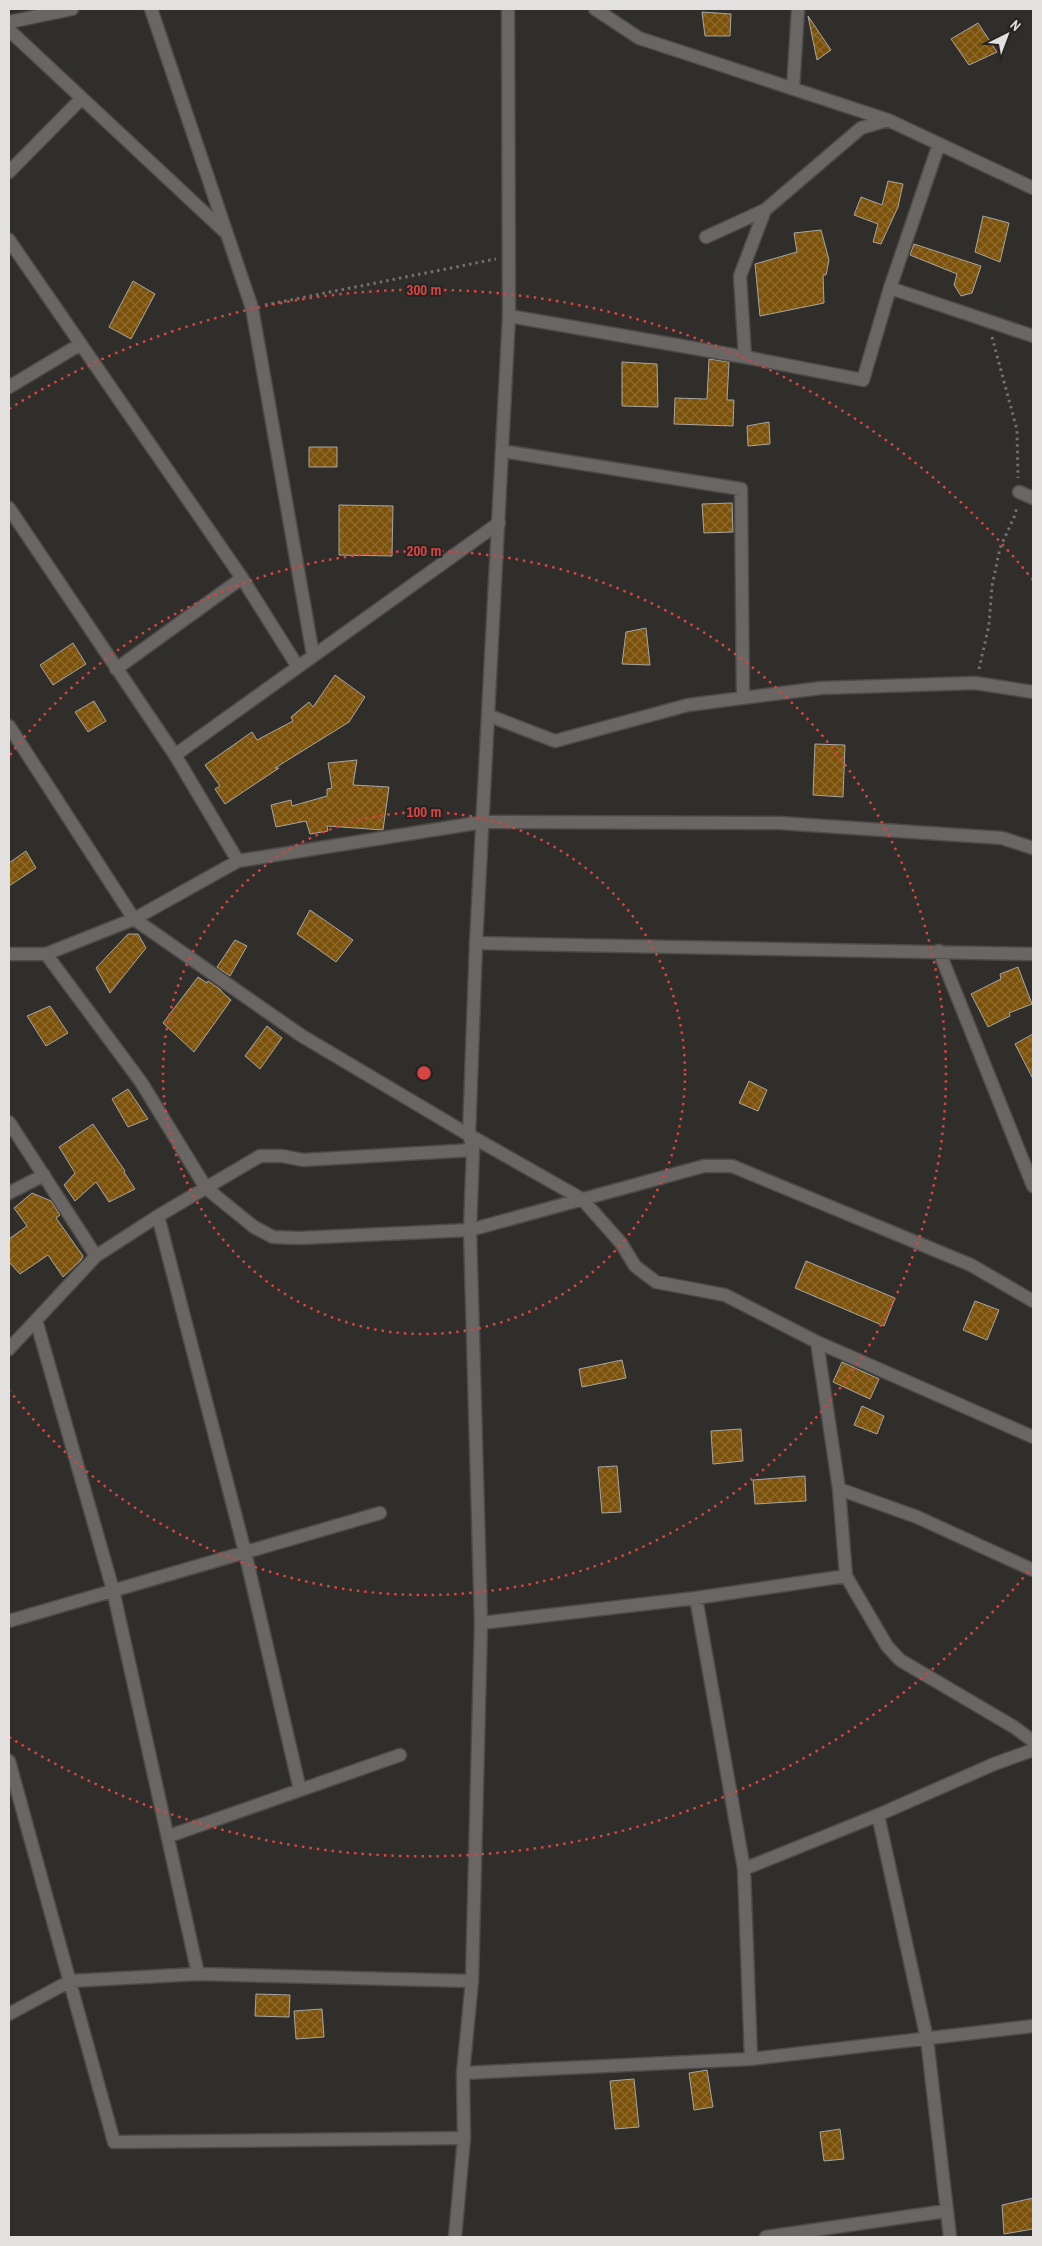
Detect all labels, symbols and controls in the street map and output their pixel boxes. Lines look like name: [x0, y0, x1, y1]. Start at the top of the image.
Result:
north arrow: [982, 10, 1032, 60]
text: N: [1007, 16, 1025, 35]
text: 300 m: [407, 279, 441, 300]
text: 200 m: [407, 540, 441, 561]
text: 100 m: [407, 801, 441, 822]
centre of rings: [415, 1064, 433, 1082]

